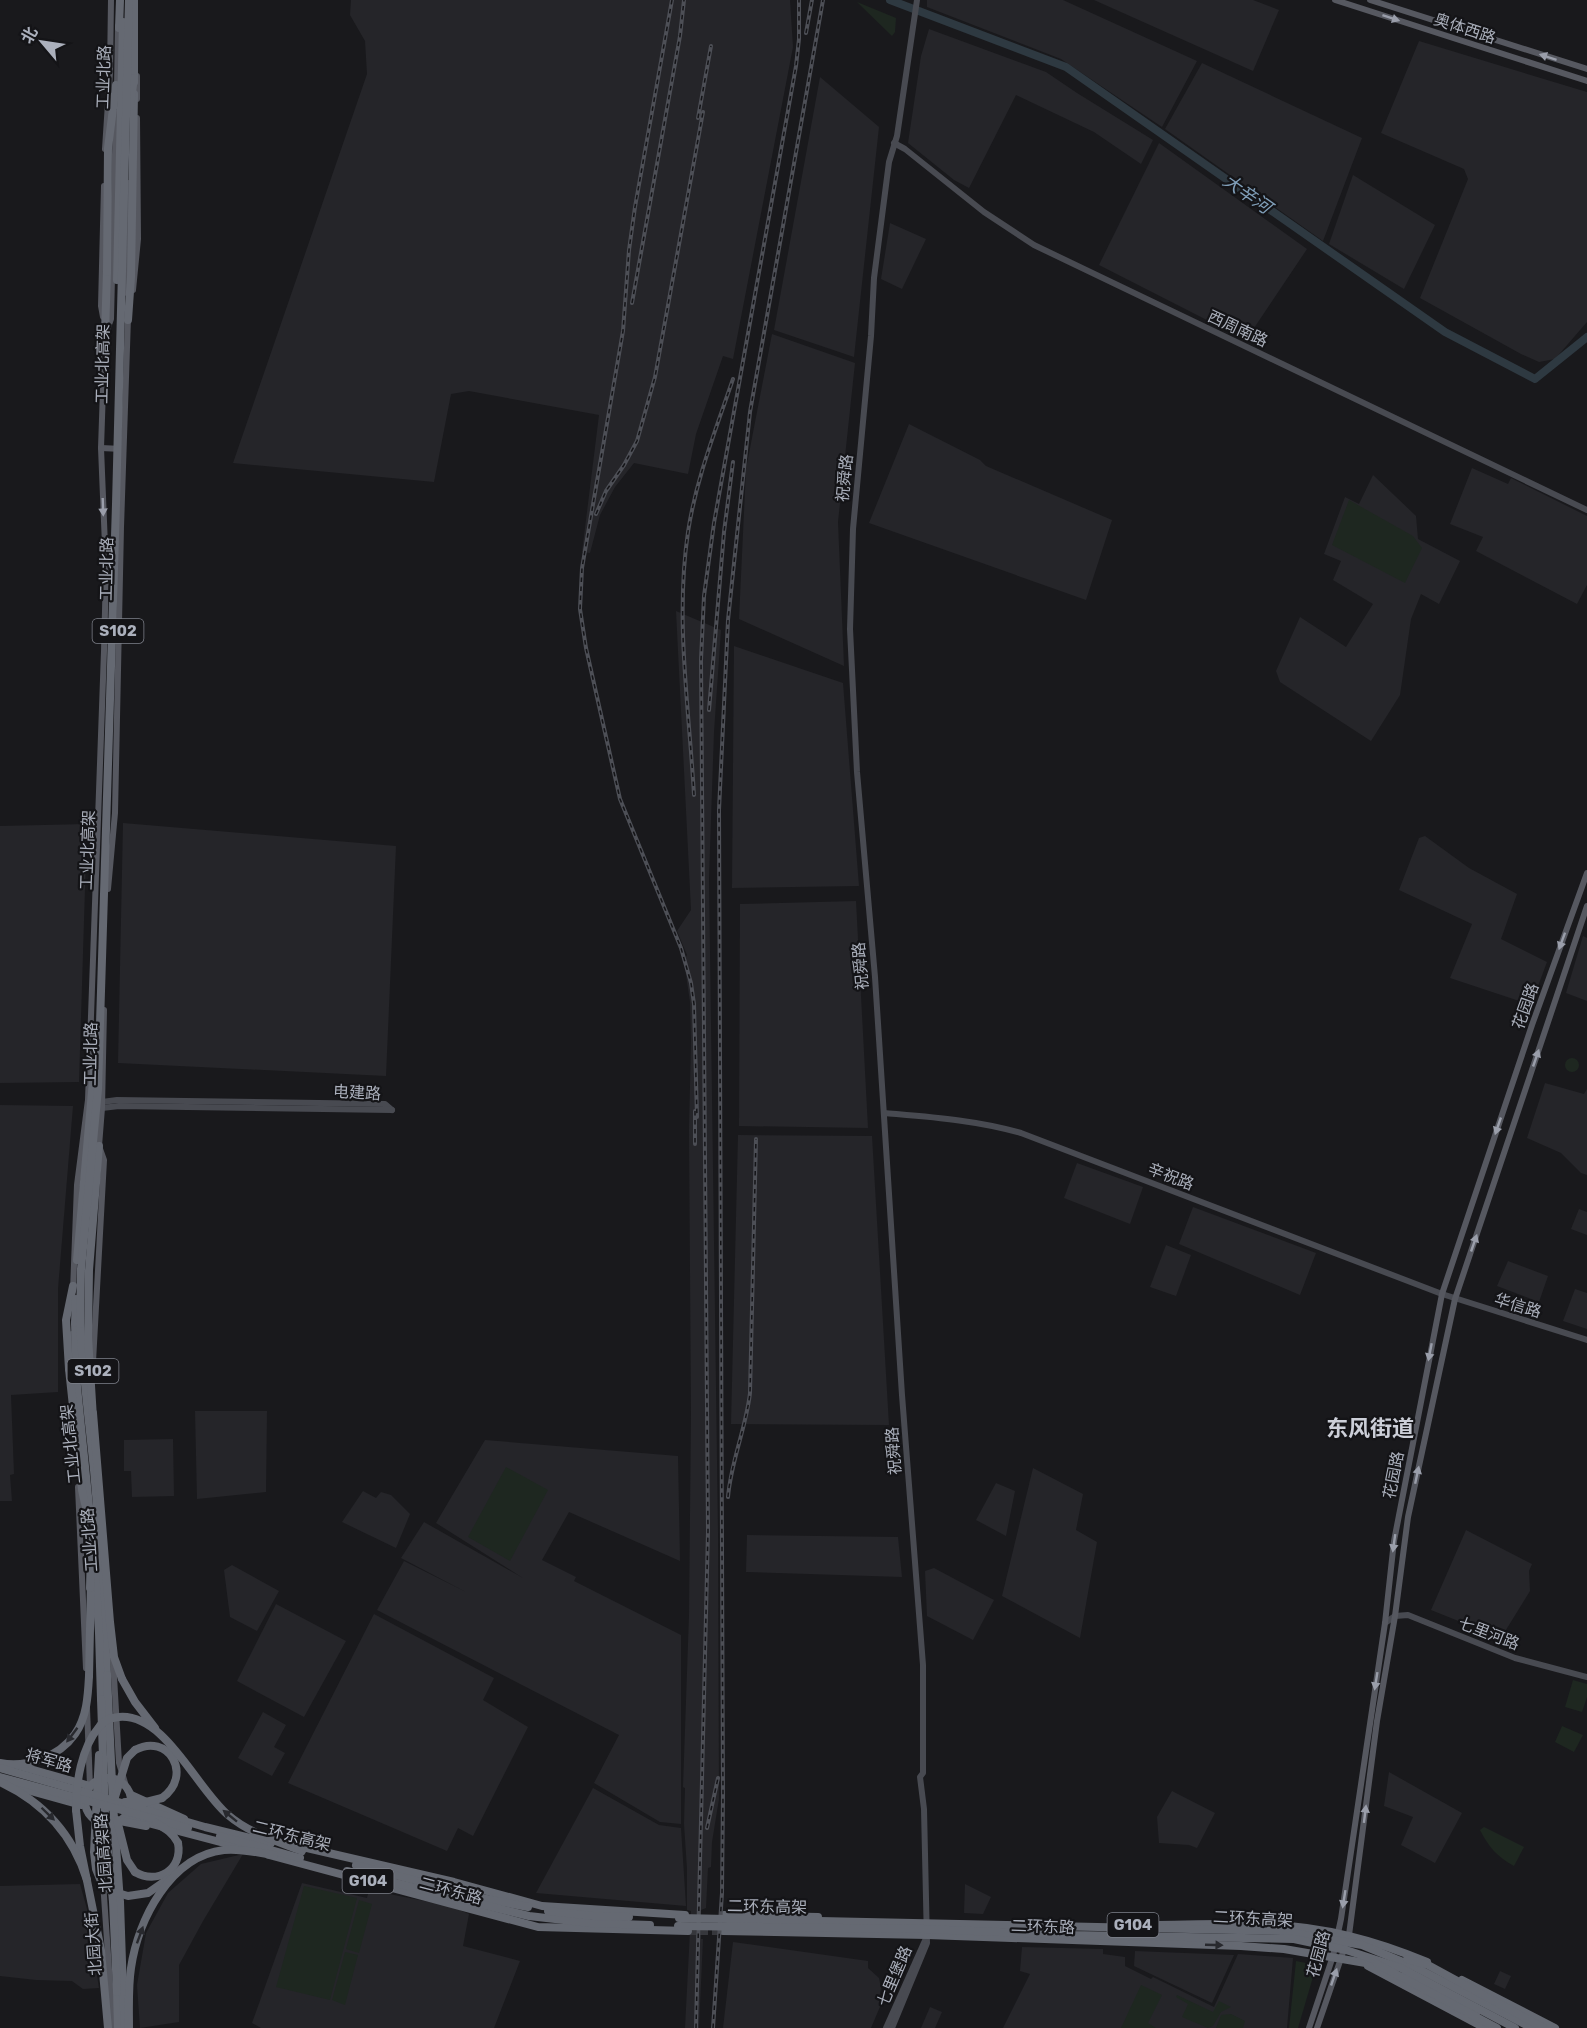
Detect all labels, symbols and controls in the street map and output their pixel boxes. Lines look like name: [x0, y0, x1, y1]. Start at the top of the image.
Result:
street label: 奥体西路: [1431, 10, 1498, 47]
north arrow: [12, 12, 72, 72]
one-way arrow: [1382, 14, 1400, 23]
text: 北: [17, 23, 42, 47]
street label: 工业北路: [93, 45, 114, 109]
one-way arrow: [1539, 52, 1557, 61]
water label: 大辛河: [1219, 170, 1278, 220]
street label: 西周南路: [1205, 306, 1271, 351]
street label: 工业北高架: [92, 324, 113, 404]
street label: 祝舜路: [833, 453, 856, 503]
one-way arrow: [99, 497, 108, 516]
street label: 工业北路: [96, 537, 117, 601]
road number: S102: [92, 619, 144, 643]
street label: 工业北高架: [77, 810, 98, 890]
one-way arrow: [1557, 933, 1567, 951]
street label: 祝舜路: [849, 941, 872, 991]
street label: 花园路: [1508, 980, 1543, 1032]
street label: 工业北路: [80, 1022, 101, 1086]
one-way arrow: [1531, 1049, 1541, 1067]
street label: 电建路: [333, 1082, 381, 1103]
one-way arrow: [1493, 1117, 1503, 1135]
street label: 辛祝路: [1145, 1159, 1197, 1194]
one-way arrow: [1469, 1234, 1479, 1252]
street label: 华信路: [1492, 1289, 1544, 1322]
one-way arrow: [1425, 1342, 1434, 1361]
road number: S102: [68, 1359, 118, 1383]
street label: 工业北高架: [57, 1403, 84, 1485]
district label: 东风街道: [1326, 1415, 1414, 1442]
street label: 祝舜路: [882, 1426, 905, 1476]
street label: 花园路: [1380, 1450, 1407, 1500]
one-way arrow: [1412, 1466, 1422, 1484]
street label: 工业北路: [78, 1507, 101, 1573]
one-way arrow: [1389, 1534, 1398, 1553]
street label: 七里河路: [1456, 1613, 1522, 1654]
one-way arrow: [1371, 1672, 1380, 1691]
one-way arrow: [67, 1728, 79, 1743]
street label: 将军路: [23, 1745, 75, 1776]
one-way arrow: [1360, 1805, 1370, 1824]
one-way arrow: [41, 1807, 55, 1821]
one-way arrow: [222, 1810, 238, 1823]
street label: 北园高架路: [91, 1812, 116, 1894]
street label: 二环东高架: [251, 1817, 333, 1854]
road number: G104: [342, 1869, 394, 1893]
street label: 二环东路: [417, 1873, 484, 1908]
one-way arrow: [1339, 1890, 1348, 1909]
street label: 二环东高架: [727, 1896, 807, 1917]
street label: 二环东高架: [1213, 1907, 1293, 1930]
street label: 北园大街: [82, 1911, 105, 1977]
road number: G104: [1108, 1913, 1158, 1937]
street label: 二环东路: [1011, 1916, 1075, 1937]
one-way arrow: [135, 1925, 145, 1943]
street label: 花园路: [1303, 1928, 1334, 1980]
one-way arrow: [1204, 1940, 1223, 1950]
street label: 七里堡路: [873, 1943, 916, 2009]
one-way arrow: [1330, 1968, 1340, 1986]

